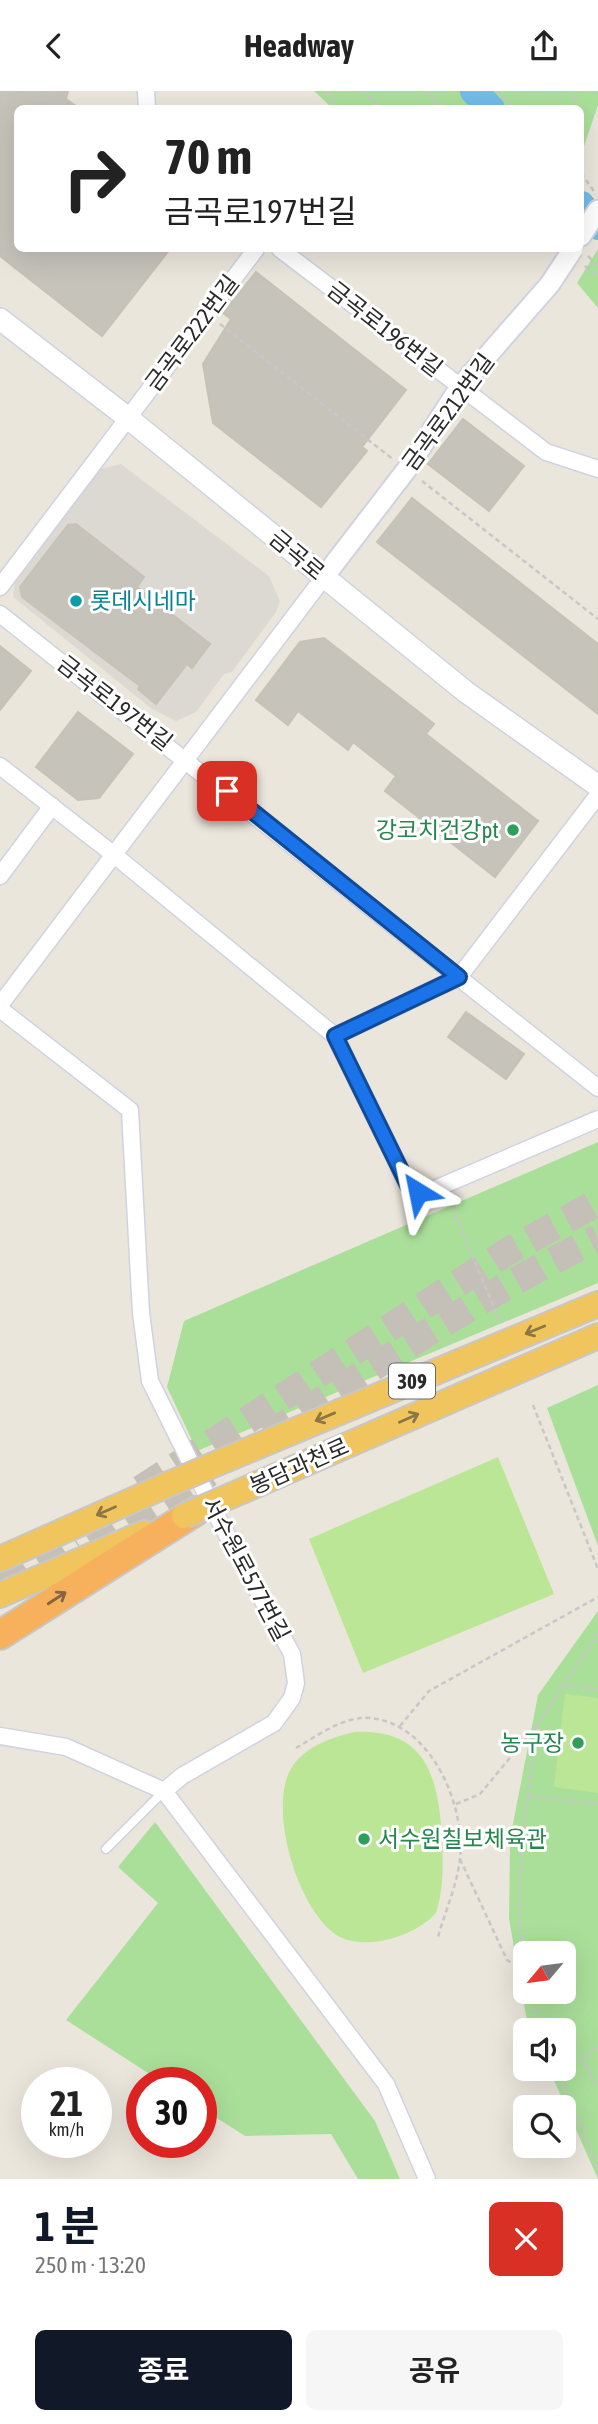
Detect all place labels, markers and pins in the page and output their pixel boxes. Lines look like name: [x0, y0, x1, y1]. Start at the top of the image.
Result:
place label: 롯데시네마: [90, 588, 196, 614]
marker: 롯데시네마: [68, 593, 84, 609]
pin: [197, 761, 257, 821]
place label: 강코치건강pt: [376, 817, 499, 843]
marker: 강코치건강pt: [505, 822, 521, 838]
place label: 농구장: [501, 1730, 564, 1756]
marker: 농구장: [570, 1735, 586, 1751]
place label: 서수원칠보체육관: [378, 1826, 547, 1852]
marker: 서수원칠보체육관: [356, 1831, 372, 1847]

